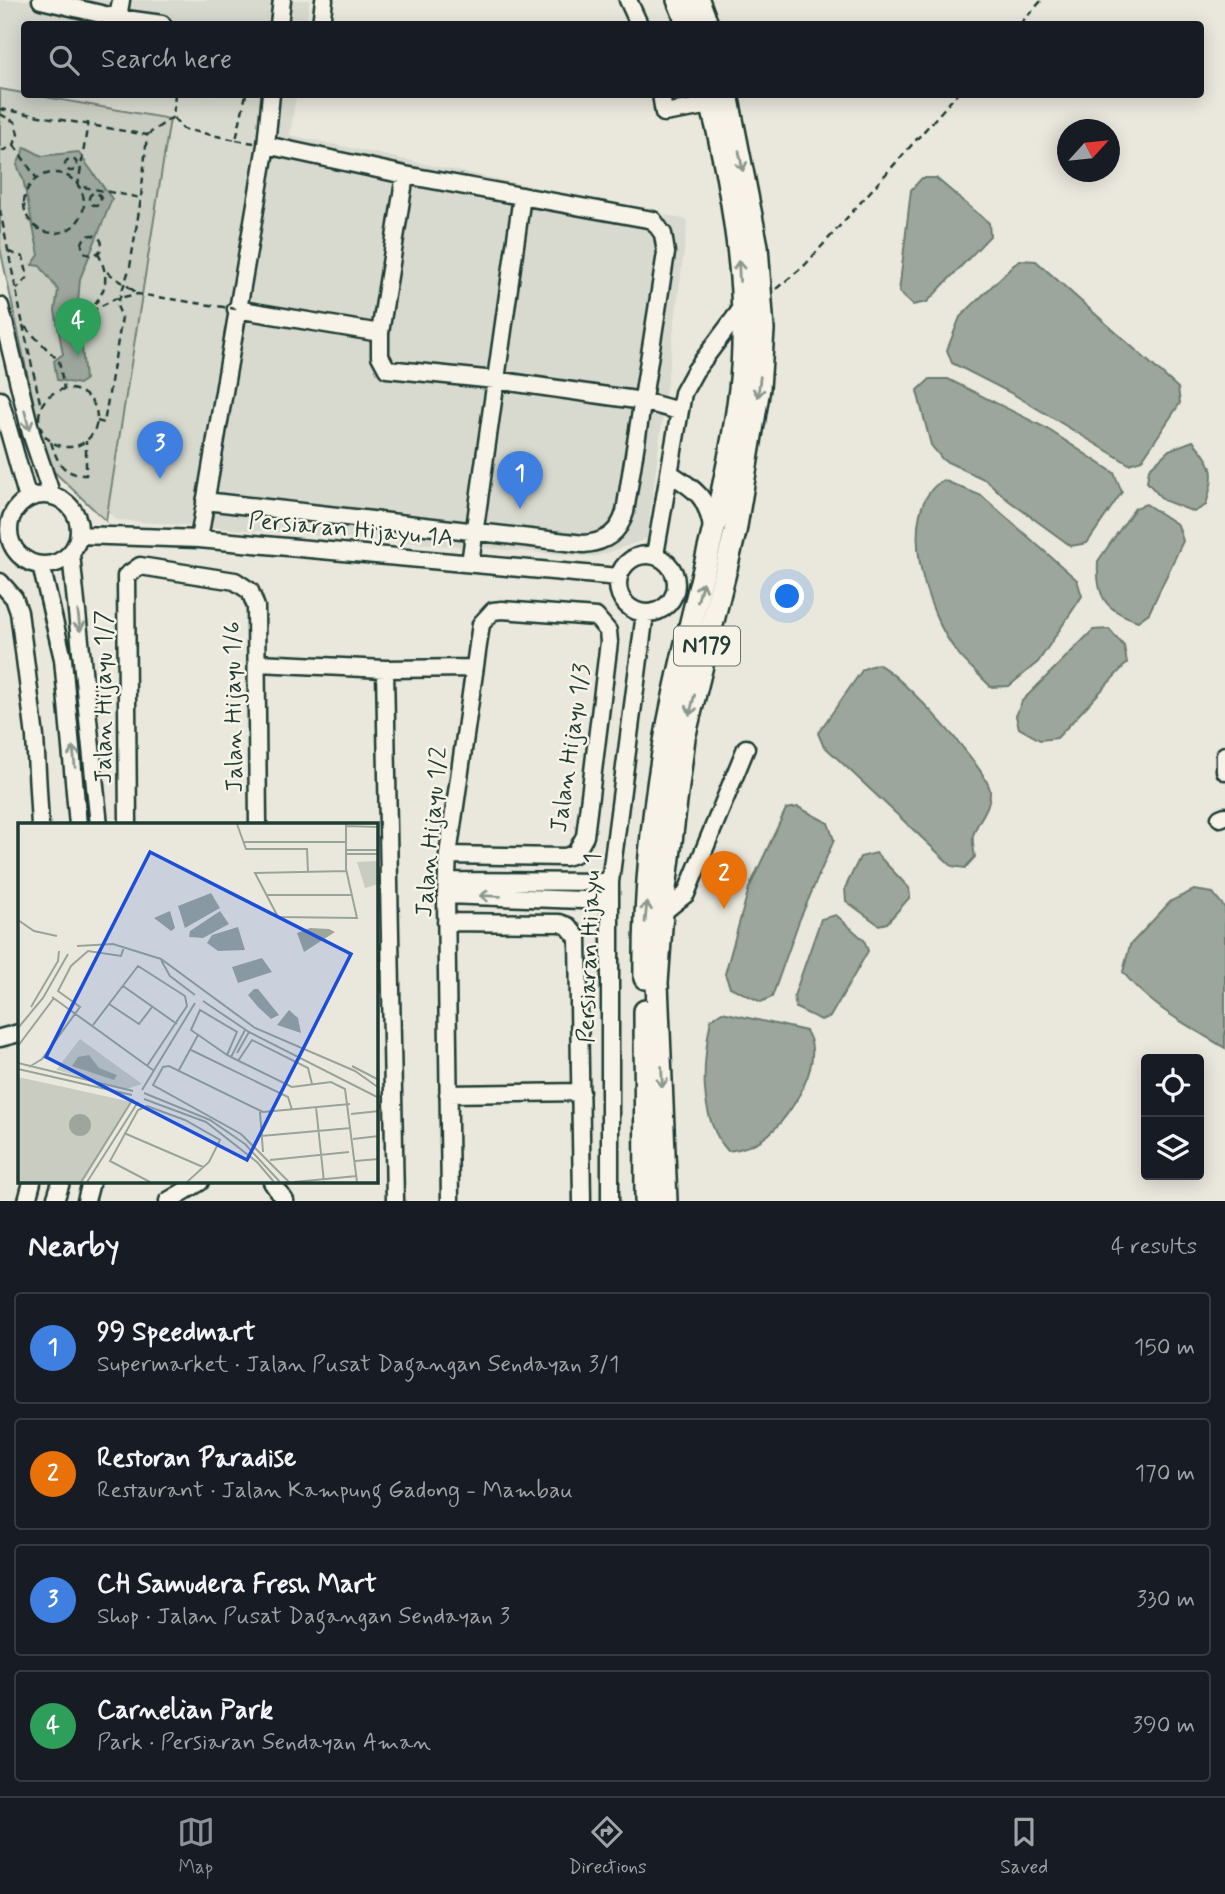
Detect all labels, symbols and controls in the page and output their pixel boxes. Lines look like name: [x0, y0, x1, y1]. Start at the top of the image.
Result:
search box: [21, 21, 1204, 98]
icon: search: [45, 41, 83, 79]
text: Search here: [101, 43, 232, 77]
north arrow: [1057, 119, 1120, 182]
one-way arrow: [735, 149, 749, 172]
one-way arrow: [733, 259, 746, 282]
pin: 4: [55, 298, 101, 356]
one-way arrow: [752, 375, 765, 398]
one-way arrow: [21, 408, 35, 431]
pin: 3: [137, 421, 183, 479]
pin: 1: [497, 451, 543, 509]
street label: Persiaran Hijayu 1A: [247, 506, 455, 554]
your location: [770, 579, 804, 613]
one-way arrow: [694, 581, 708, 604]
one-way arrow: [73, 610, 86, 632]
street label: Jalan Hijayu 1/7: [89, 610, 120, 784]
street label: Jalan Hijayu 1/6: [217, 621, 251, 793]
road number: N179: [674, 626, 740, 666]
street label: Jalan Hijayu 1/3: [544, 662, 598, 834]
one-way arrow: [685, 693, 698, 716]
street label: Jalan Hijayu 1/2: [409, 745, 455, 918]
one-way arrow: [67, 746, 80, 769]
inset map: [18, 823, 378, 1184]
pin: 2: [701, 851, 747, 909]
street label: Persiaran Hijayu 1: [571, 853, 609, 1043]
one-way arrow: [478, 890, 501, 903]
one-way arrow: [639, 902, 652, 924]
map controls: [1141, 1054, 1204, 1180]
button: locate: [1141, 1054, 1204, 1117]
one-way arrow: [655, 1065, 668, 1088]
button: layers: [1141, 1117, 1204, 1180]
text: Nearby: [28, 1227, 119, 1266]
text: 4 results: [1111, 1232, 1197, 1262]
text: 99 Speedmart: [97, 1316, 255, 1350]
text: 1: [48, 1333, 58, 1363]
text: 150 m: [1134, 1333, 1195, 1363]
text: Supermarket · Jalan Pusat Dagangan Sendayan 3/1: [97, 1350, 619, 1380]
text: Restoran Paradise: [97, 1442, 296, 1476]
text: 2: [47, 1459, 59, 1489]
text: 170 m: [1135, 1459, 1195, 1489]
text: Restaurant · Jalan Kampung Gadong - Mambau: [97, 1476, 573, 1506]
text: CH Samudera Fresh Mart: [97, 1568, 377, 1602]
text: 3: [48, 1585, 58, 1615]
text: 330 m: [1137, 1585, 1195, 1615]
text: Shop · Jalan Pusat Dagangan Sendayan 3: [97, 1602, 510, 1632]
text: Carnelian Park: [97, 1694, 273, 1728]
text: 4: [46, 1711, 60, 1741]
text: 390 m: [1133, 1711, 1195, 1741]
text: Park · Persiaran Sendayan Aman: [97, 1728, 431, 1758]
tab: Map: [177, 1813, 215, 1880]
tab: Directions: [568, 1813, 647, 1880]
tab: Saved: [1000, 1813, 1048, 1880]

